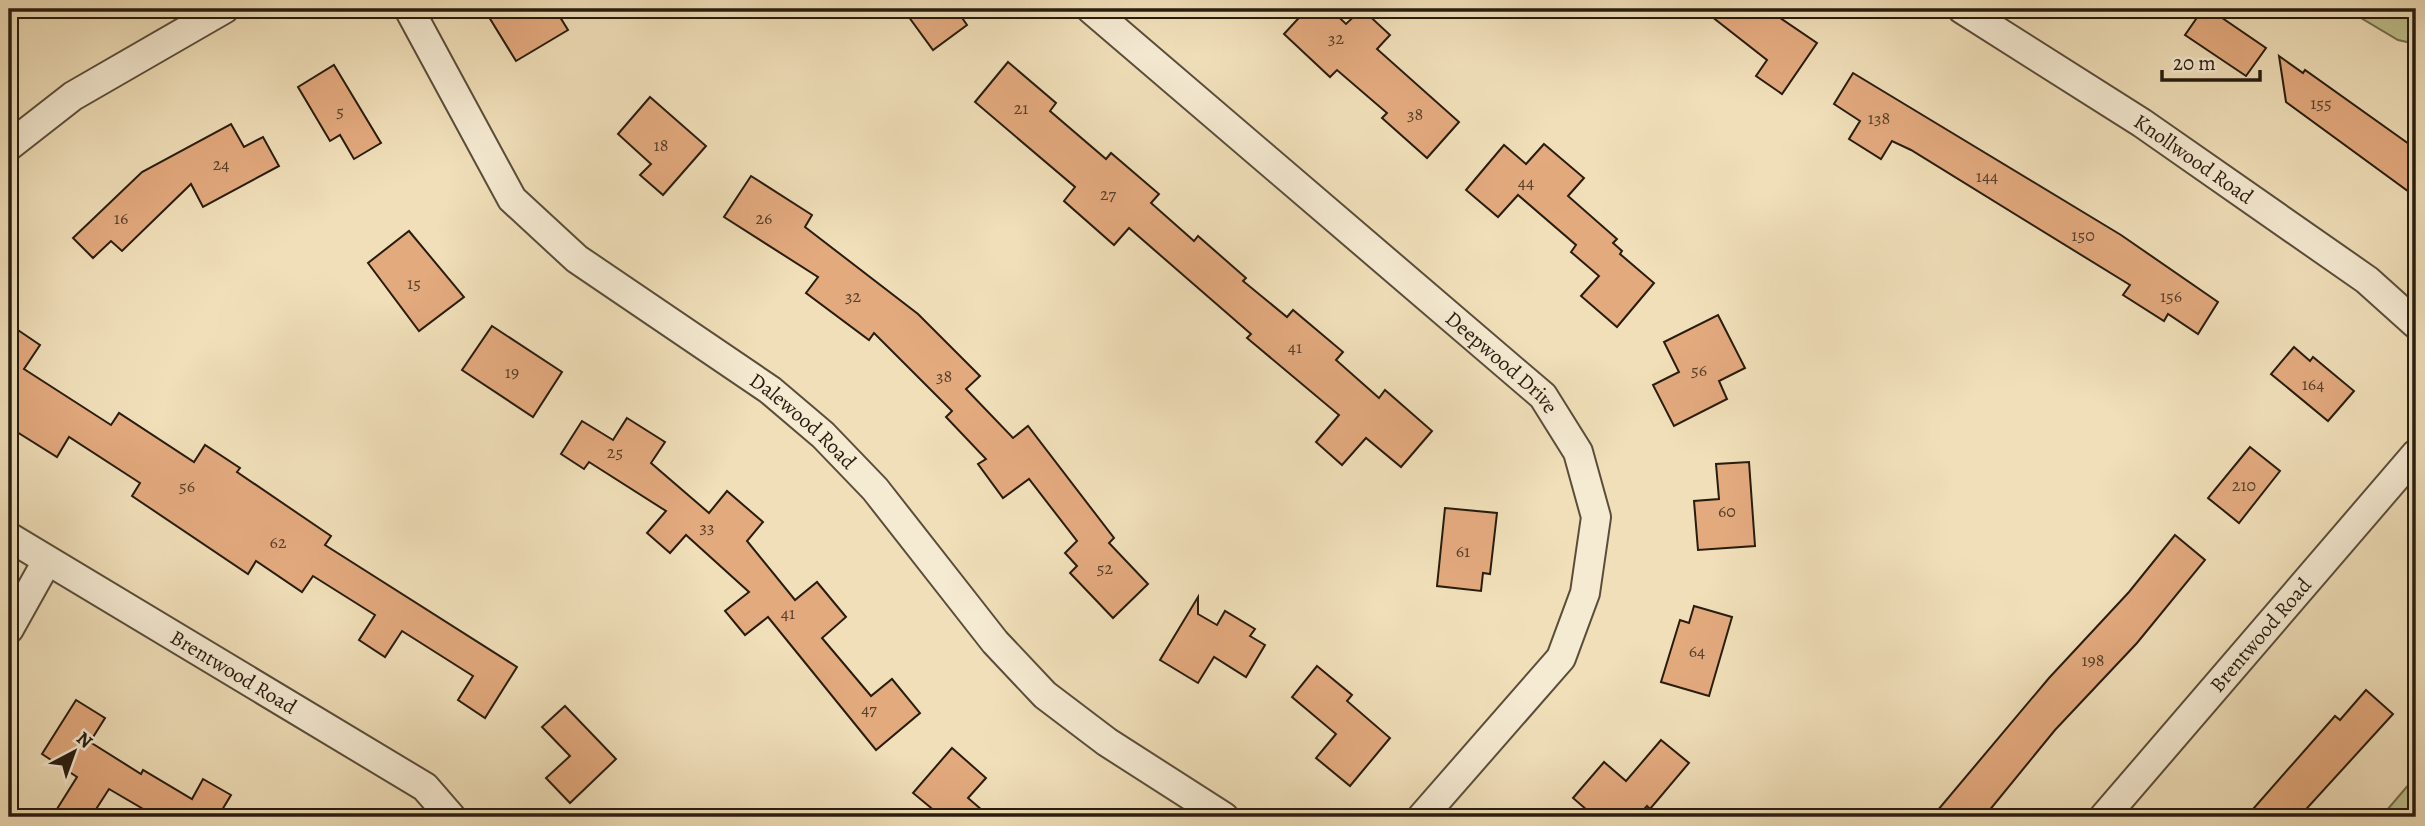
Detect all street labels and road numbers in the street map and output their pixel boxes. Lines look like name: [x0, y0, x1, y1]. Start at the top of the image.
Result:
street label: Knollwood Road: [2129, 107, 2260, 211]
street label: Deepwood Drive: [1440, 305, 1565, 419]
street label: Dalewood Road: [744, 366, 863, 476]
street label: Brentwood Road: [2203, 571, 2318, 698]
street label: Brentwood Road: [165, 623, 303, 721]

